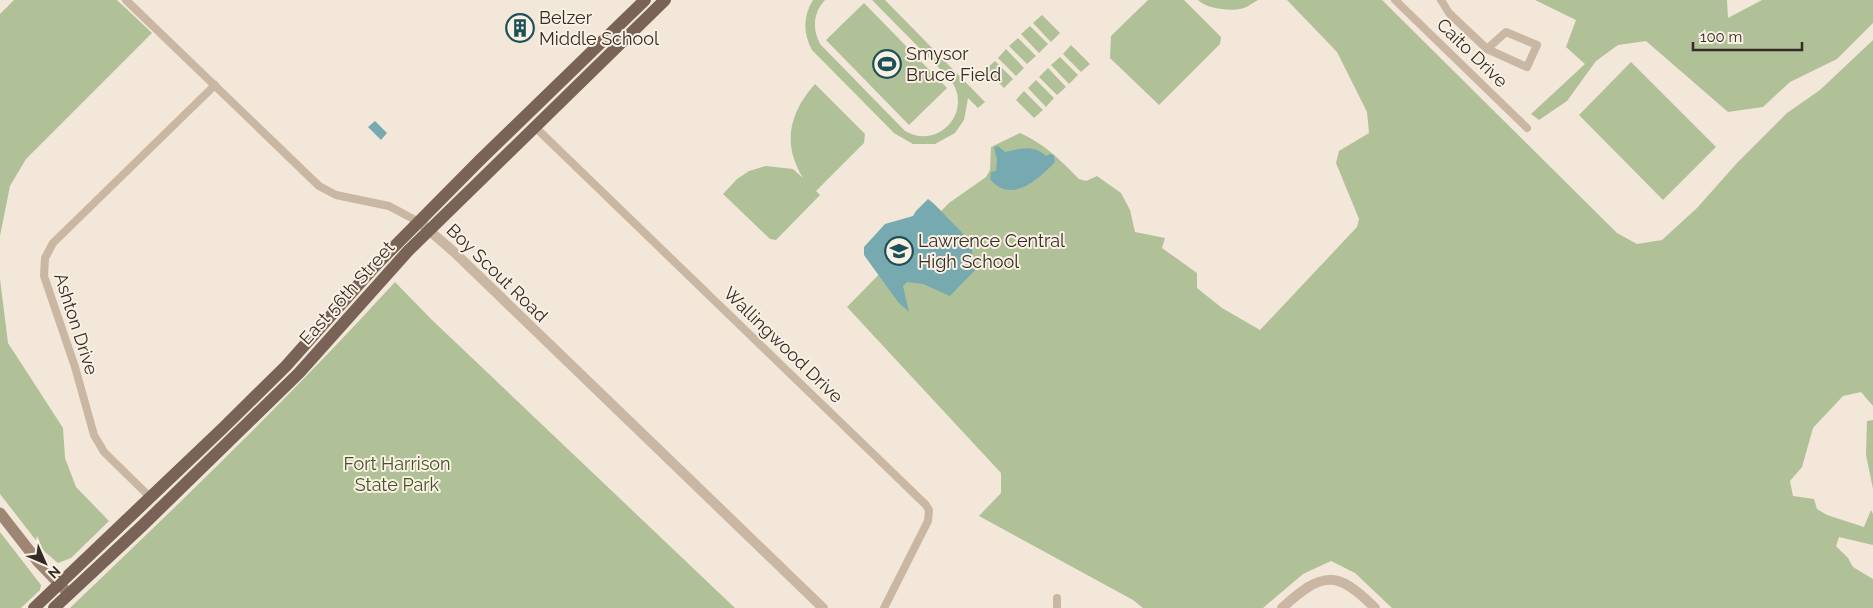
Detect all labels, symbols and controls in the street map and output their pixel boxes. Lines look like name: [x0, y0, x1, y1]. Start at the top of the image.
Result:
place label: Belzer Middle School: [539, 7, 659, 49]
building icon: Belzer Middle School: [505, 13, 535, 43]
street label: Caito Drive: [1433, 14, 1512, 92]
scale bar: [1693, 20, 1802, 52]
text: 100 m: [1700, 28, 1742, 46]
place label: Smysor Bruce Field: [906, 43, 1001, 85]
sports icon: Smysor Bruce Field: [872, 49, 902, 79]
street label: Boy Scout Road: [443, 219, 552, 326]
place label: Lawrence Central High School: [918, 230, 1065, 272]
school or university icon: Lawrence Central High School: [884, 236, 914, 266]
street label: East 56th Street: [295, 237, 398, 349]
street label: Ashton Drive: [50, 270, 103, 378]
street label: Wallingwood Drive: [719, 282, 848, 407]
park label: Fort Harrison State Park: [343, 453, 451, 495]
north arrow: [20, 538, 70, 588]
text: N: [45, 563, 64, 582]

